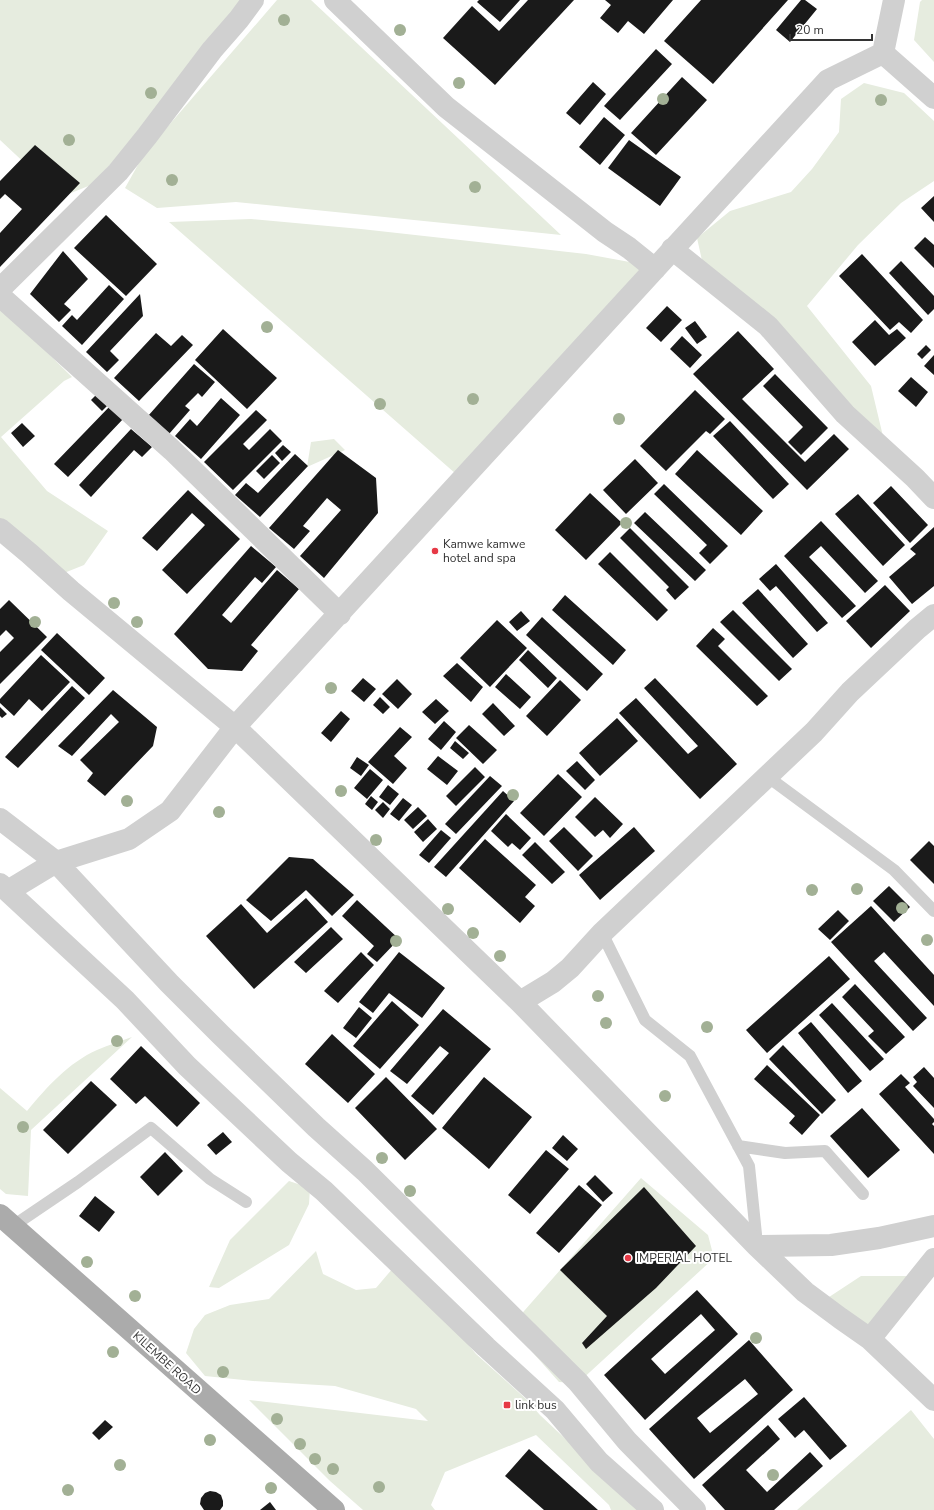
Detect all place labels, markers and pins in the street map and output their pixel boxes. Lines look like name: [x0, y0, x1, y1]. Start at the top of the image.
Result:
place label: Kamwe kamwe hotel and spa: [443, 536, 525, 566]
marker: Kamwe kamwe hotel and spa: [430, 546, 440, 556]
place label: IMPERIAL HOTEL: [636, 1250, 732, 1266]
marker: IMPERIAL HOTEL: [623, 1253, 633, 1263]
place label: link bus: [515, 1397, 557, 1413]
marker: link bus: [502, 1400, 512, 1410]

